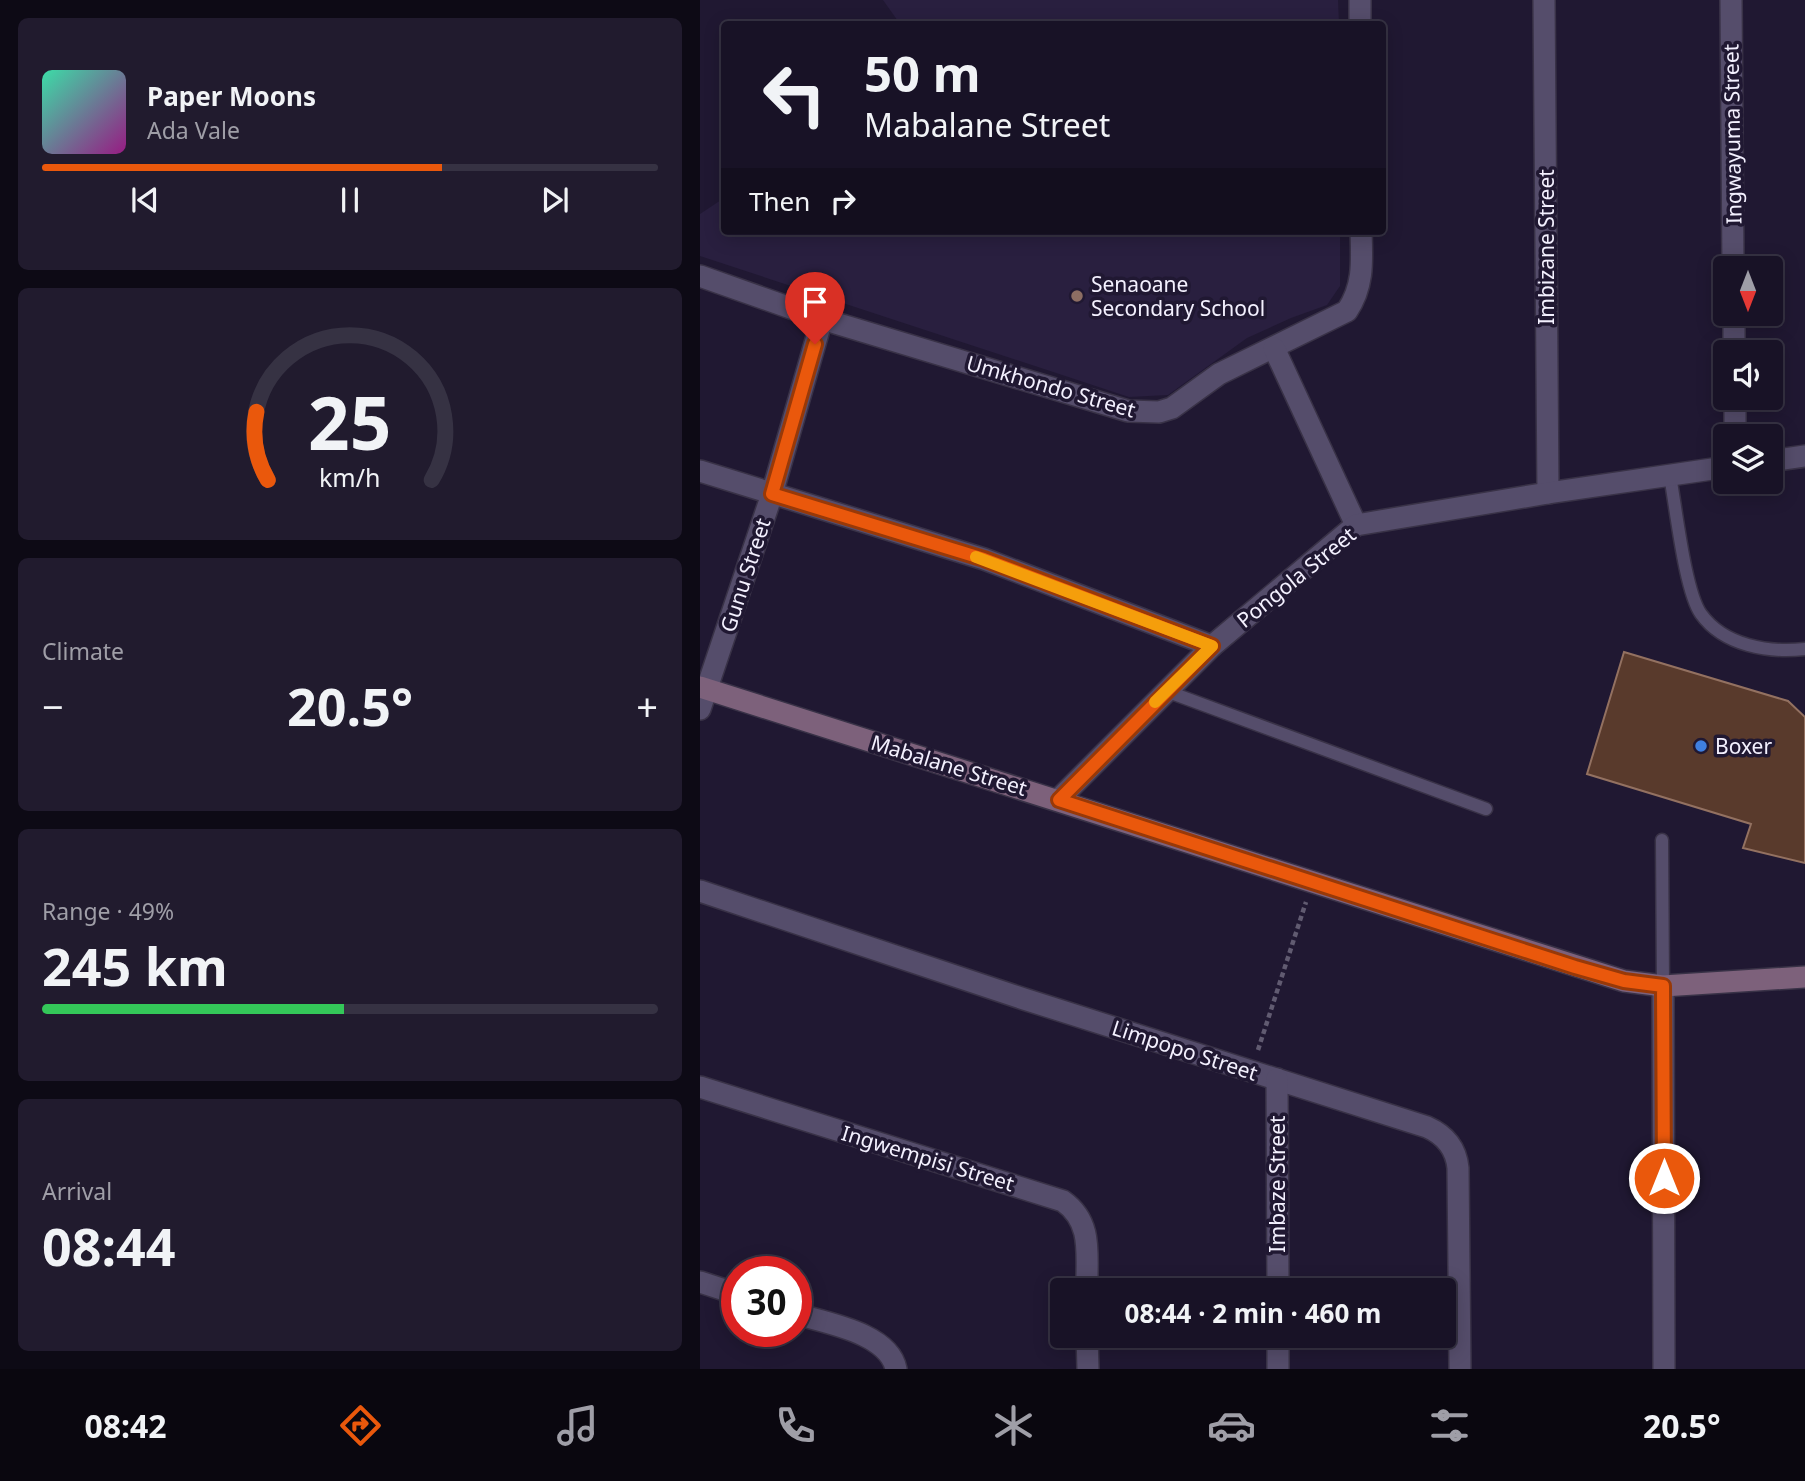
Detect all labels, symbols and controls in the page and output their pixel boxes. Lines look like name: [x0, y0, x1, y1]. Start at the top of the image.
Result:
text: 50 m: [864, 40, 981, 106]
street label: Ingwayuma Street: [1716, 43, 1748, 224]
icon: left: [749, 49, 840, 140]
text: Paper Moons: [147, 78, 316, 114]
text: Mabalane Street: [864, 103, 1110, 146]
text: Ada Vale: [147, 114, 240, 146]
street label: Imbizane Street: [1532, 169, 1560, 325]
icon: previous: [126, 181, 164, 219]
icon: pause: [331, 181, 369, 219]
icon: next: [536, 181, 574, 219]
icon: right: [824, 182, 862, 220]
text: Then: [749, 183, 810, 219]
north arrow: [1713, 256, 1783, 326]
map controls: [1713, 256, 1783, 494]
place label: Senaoane Secondary School: [1091, 270, 1265, 322]
pin: [785, 272, 845, 344]
icon: arrive: [796, 283, 834, 321]
marker: Senaoane Secondary School: [1069, 288, 1085, 304]
button: sound: [1713, 340, 1783, 410]
street label: Umkhondo Street: [963, 348, 1139, 424]
text: 25: [308, 373, 392, 472]
button: layers: [1713, 424, 1783, 494]
text: km/h: [319, 460, 381, 494]
street label: Gunu Street: [713, 514, 777, 636]
street label: Pongola Street: [1231, 520, 1362, 634]
text: Climate: [42, 635, 124, 667]
text: 20.5°: [287, 670, 413, 741]
text: −: [42, 680, 64, 732]
text: +: [636, 680, 658, 732]
street label: Mabalane Street: [868, 728, 1031, 802]
place label: Boxer: [1715, 732, 1772, 760]
marker: Boxer: [1693, 738, 1709, 754]
text: Range · 49%: [42, 895, 174, 927]
text: 245 km: [42, 930, 228, 1001]
street label: Limpopo Street: [1109, 1013, 1262, 1087]
street label: Imbaze Street: [1263, 1115, 1291, 1253]
street label: Ingwempisi Street: [838, 1118, 1018, 1198]
position arrow: [1627, 1141, 1701, 1215]
text: Arrival: [42, 1175, 112, 1207]
text: 08:44: [42, 1210, 176, 1281]
speed limit sign: 30: [721, 1256, 812, 1347]
text: 08:44 · 2 min · 460 m: [1125, 1295, 1381, 1331]
icon: directions: [336, 1401, 385, 1450]
icon: music: [553, 1401, 602, 1450]
icon: phone: [771, 1401, 820, 1450]
icon: climate: [989, 1401, 1038, 1450]
icon: car: [1207, 1401, 1256, 1450]
icon: filters: [1425, 1401, 1474, 1450]
text: 08:42: [84, 1404, 167, 1447]
text: 20.5°: [1643, 1404, 1721, 1447]

